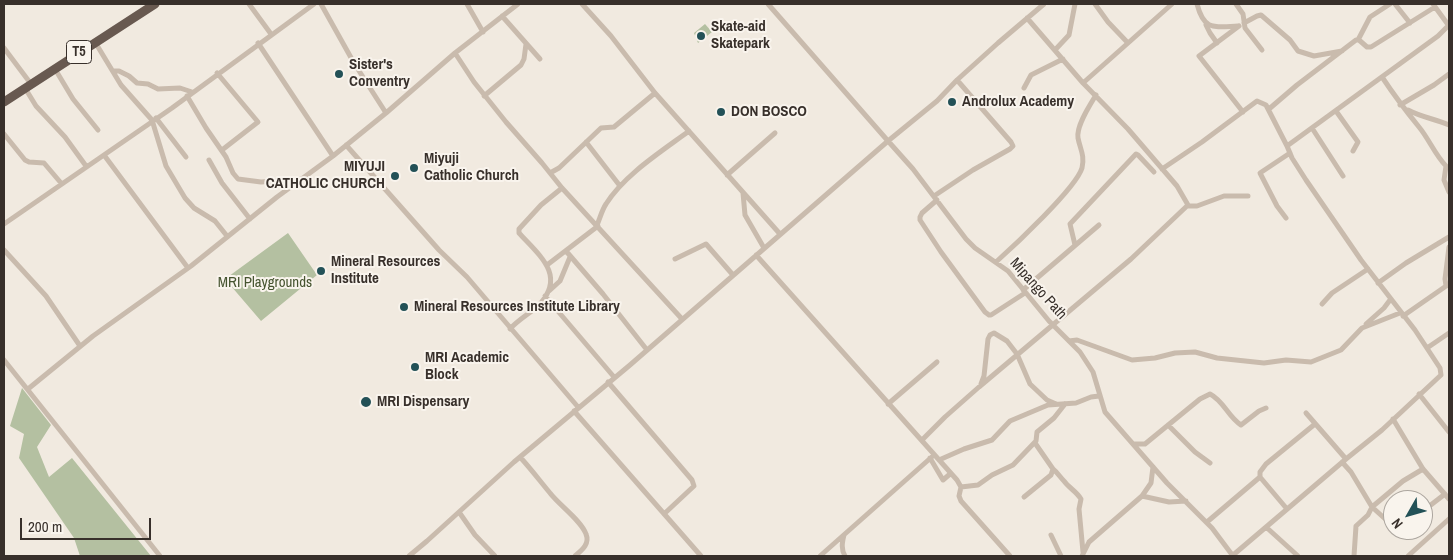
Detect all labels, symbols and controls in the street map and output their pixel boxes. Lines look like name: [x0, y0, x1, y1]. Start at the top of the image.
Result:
place label: Skate-aid Skatepark: [711, 18, 770, 53]
marker: Skate-aid Skatepark: [695, 30, 707, 42]
road number: T5: [66, 41, 92, 64]
place label: Sister's Conventry: [349, 56, 410, 91]
marker: Sister's Conventry: [333, 68, 345, 80]
place label: Androlux Academy: [962, 93, 1074, 111]
marker: Androlux Academy: [946, 96, 958, 108]
place label: DON BOSCO: [731, 103, 807, 121]
marker: DON BOSCO: [715, 106, 727, 118]
place label: Miyuji Catholic Church: [424, 150, 519, 185]
place label: MIYUJI CATHOLIC CHURCH: [266, 158, 385, 193]
marker: Miyuji Catholic Church: [408, 162, 420, 174]
marker: MIYUJI CATHOLIC CHURCH: [389, 170, 401, 182]
place label: Mineral Resources Institute: [331, 253, 440, 288]
street label: Mipango Path: [1006, 255, 1070, 323]
marker: Mineral Resources Institute: [315, 265, 327, 277]
park label: MRI Playgrounds: [218, 274, 312, 292]
place label: Mineral Resources Institute Library: [414, 298, 620, 316]
marker: Mineral Resources Institute Library: [398, 301, 410, 313]
place label: MRI Academic Block: [425, 349, 509, 384]
marker: MRI Academic Block: [409, 361, 421, 373]
place label: MRI Dispensary: [377, 393, 469, 411]
marker: MRI Dispensary: [359, 395, 373, 409]
north arrow: [1383, 490, 1433, 540]
scale bar: [22, 508, 154, 540]
text: N: [1387, 515, 1407, 532]
text: 200 m: [28, 516, 62, 537]

